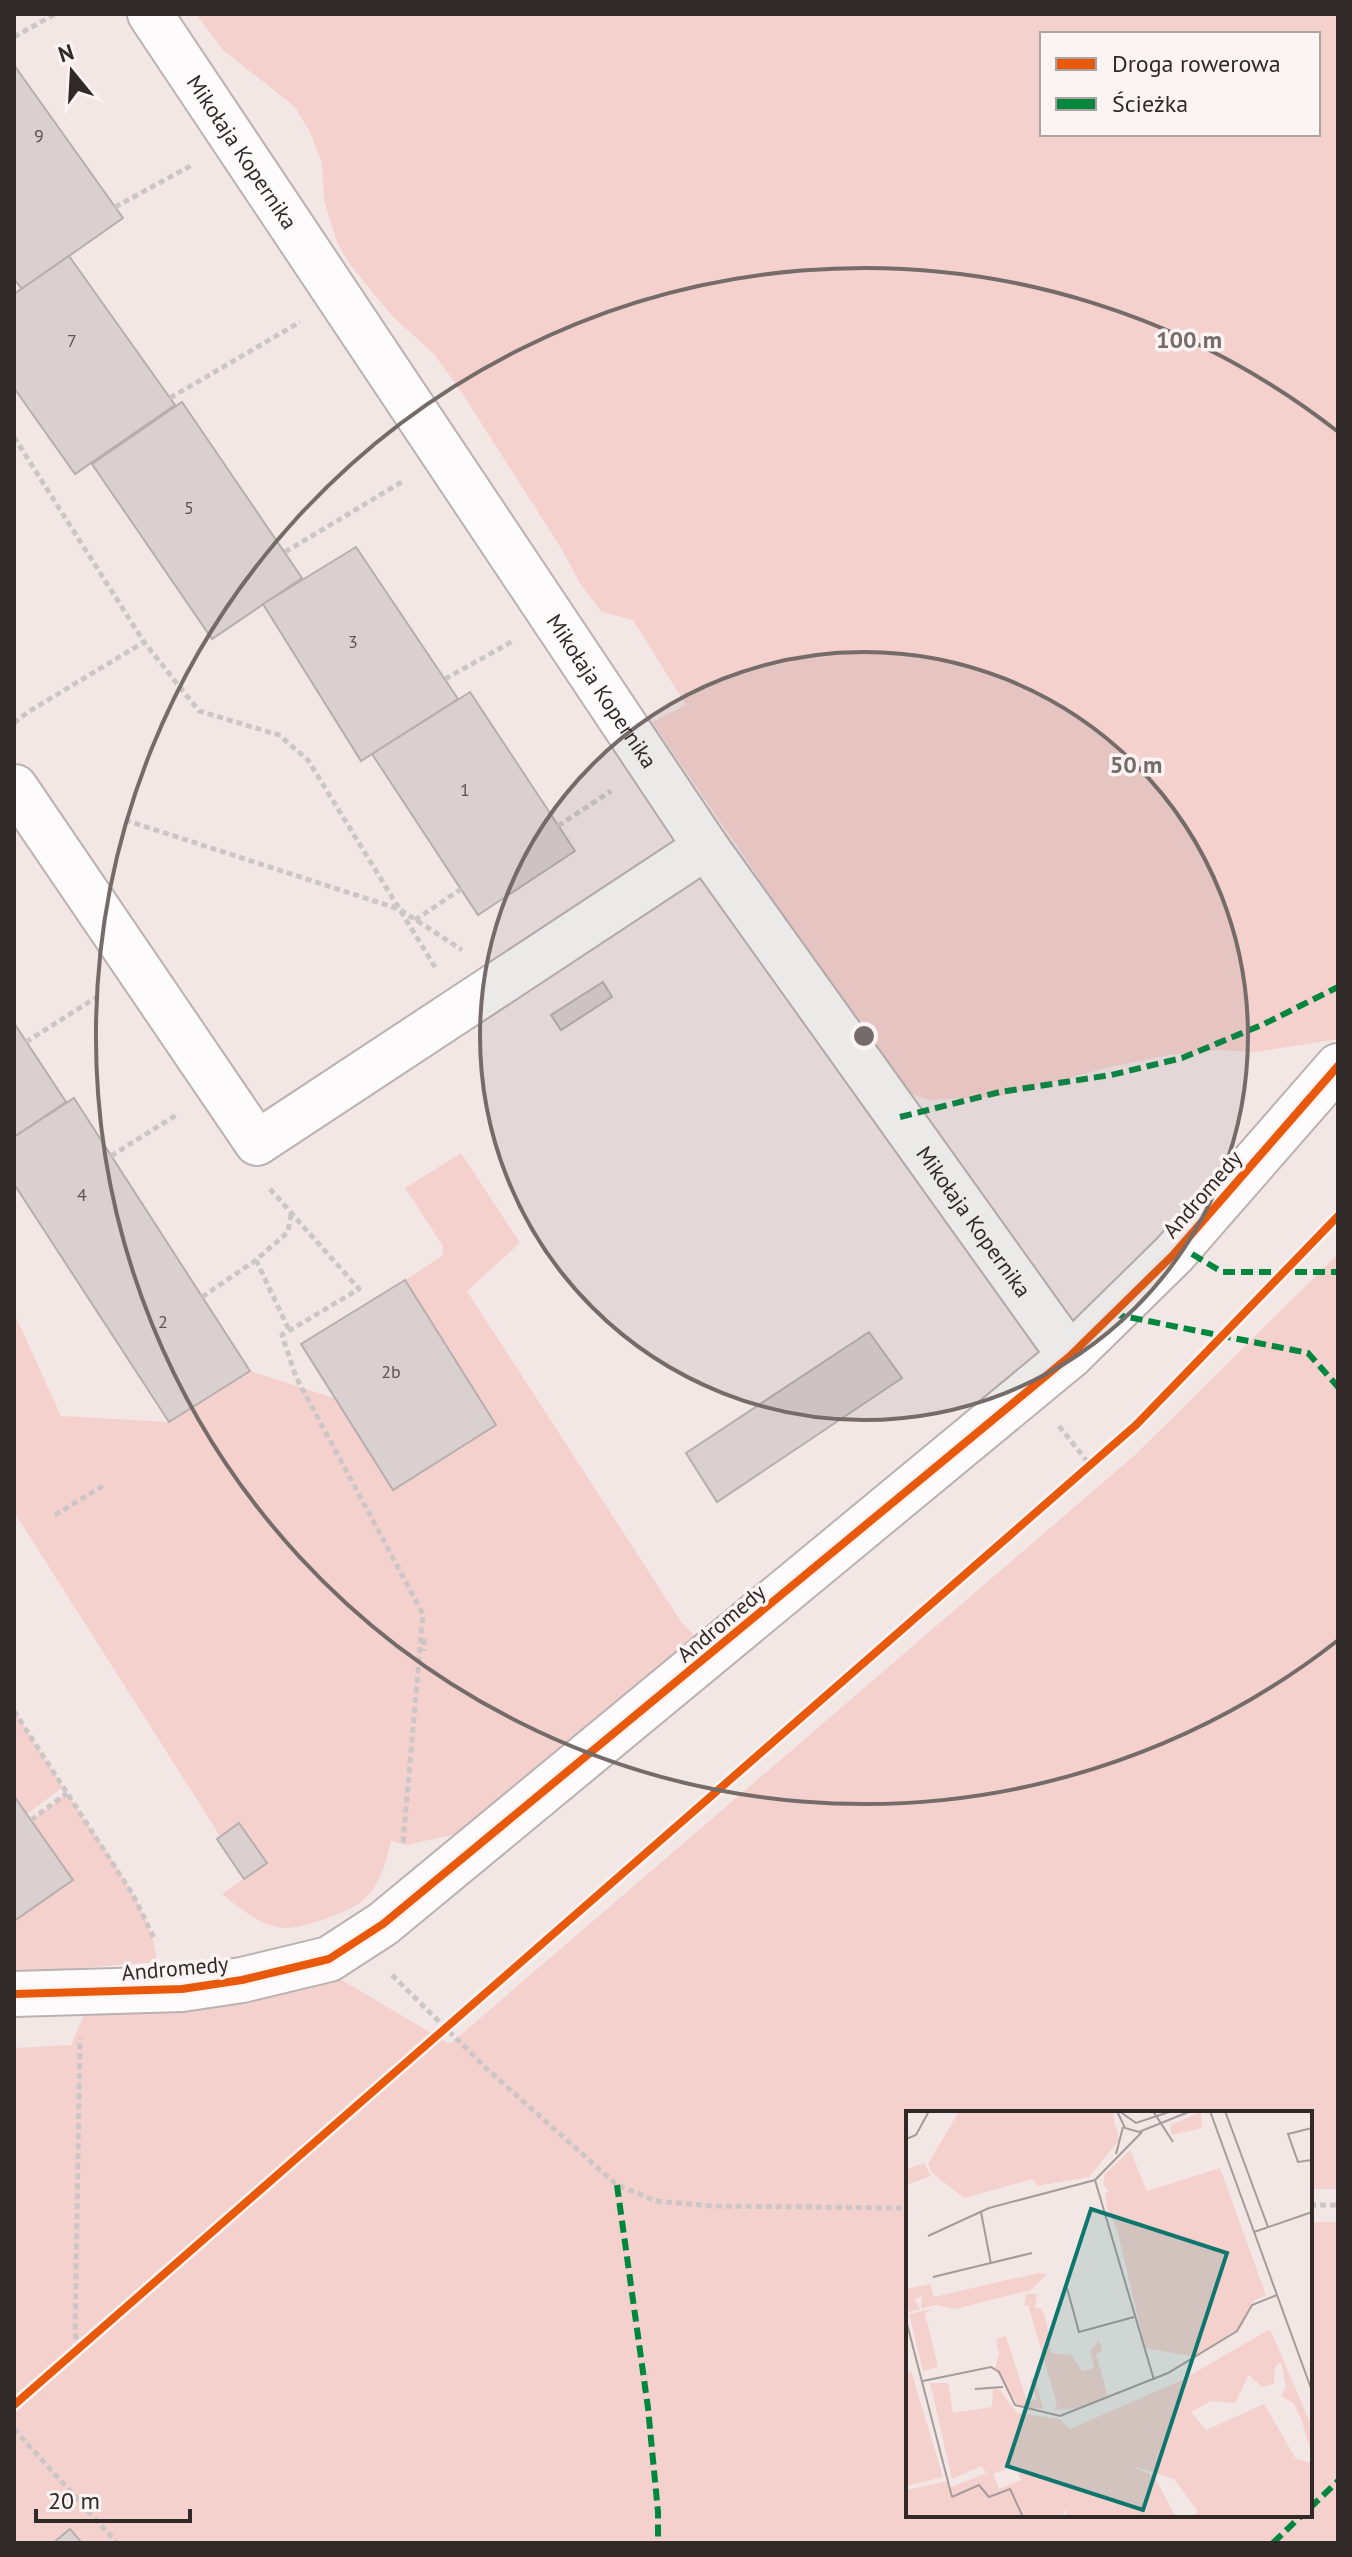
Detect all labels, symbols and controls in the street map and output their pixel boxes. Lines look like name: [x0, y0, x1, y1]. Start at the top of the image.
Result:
north arrow: [32, 32, 112, 112]
legend: [1040, 32, 1320, 136]
text: N: [55, 37, 77, 69]
text: Droga rowerowa: [1112, 48, 1281, 79]
street label: Mikołaja Kopernika: [181, 70, 304, 235]
text: Ścieżka: [1112, 88, 1188, 119]
house number: 9: [34, 124, 44, 147]
text: 100 m: [1156, 324, 1222, 355]
house number: 7: [67, 329, 77, 352]
house number: 5: [184, 496, 194, 519]
street label: Mikołaja Kopernika: [540, 609, 663, 773]
house number: 3: [348, 630, 358, 653]
text: 50 m: [1110, 749, 1162, 780]
house number: 1: [460, 778, 470, 801]
centre of rings: [850, 1022, 878, 1050]
street label: Mikołaja Kopernika: [910, 1140, 1037, 1303]
street label: Andromedy: [1156, 1144, 1248, 1244]
house number: 4: [77, 1183, 87, 1206]
house number: 2: [158, 1310, 168, 1333]
house number: 2b: [381, 1360, 401, 1383]
street label: Andromedy: [671, 1577, 772, 1668]
street label: Andromedy: [120, 1949, 230, 1987]
inset map: [906, 2111, 1312, 2517]
scale bar: [36, 2473, 190, 2523]
text: 20 m: [48, 2485, 100, 2516]

